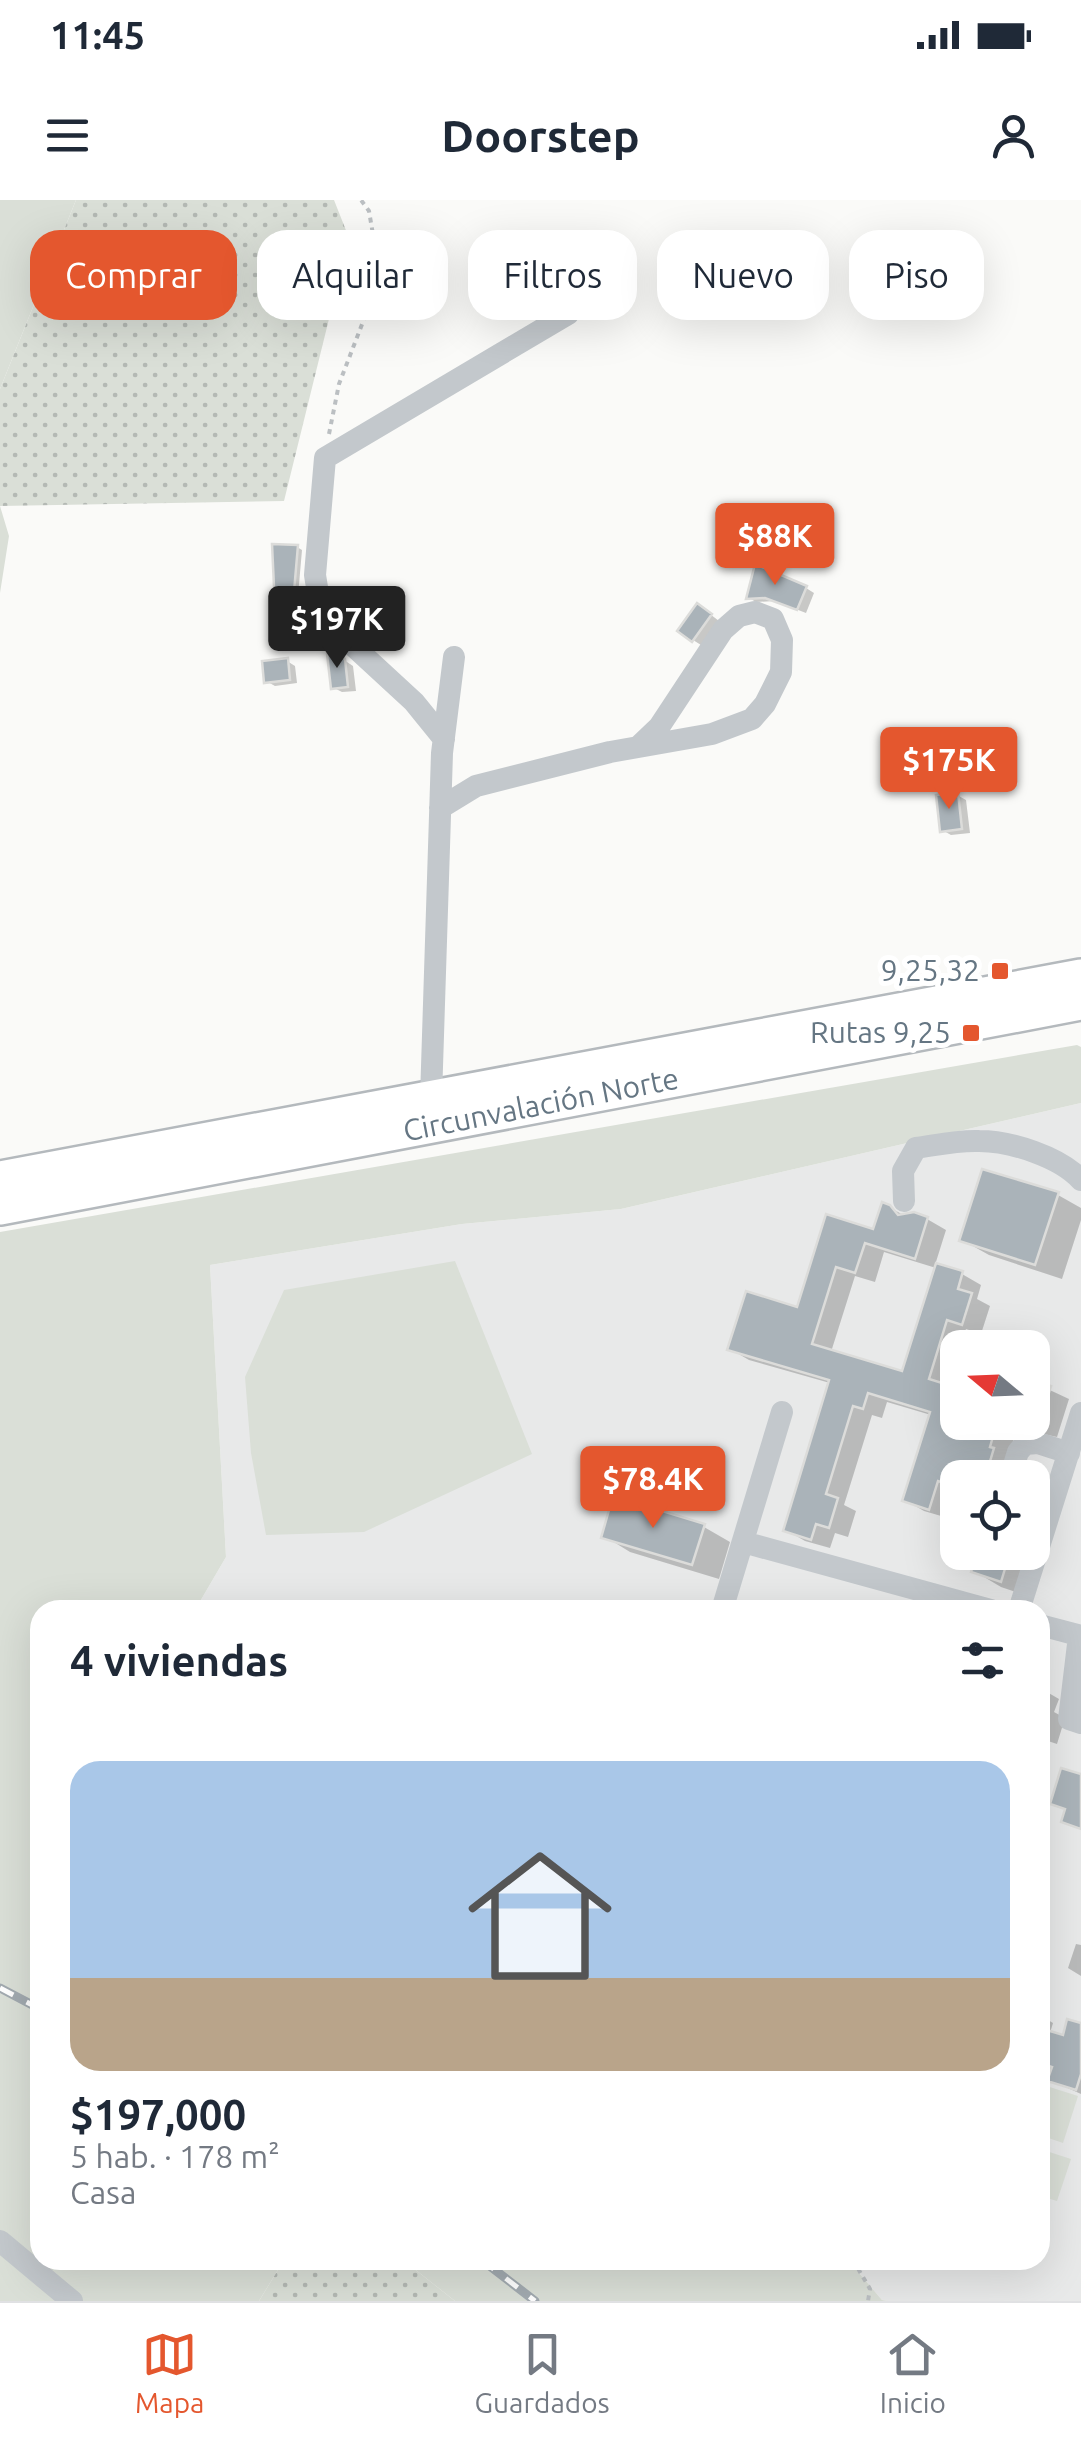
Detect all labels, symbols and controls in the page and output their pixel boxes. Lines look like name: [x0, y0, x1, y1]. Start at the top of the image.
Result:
text: 11:45: [50, 14, 145, 56]
icon: menu: [40, 108, 95, 163]
icon: person: [986, 108, 1041, 163]
text: Doorstep: [441, 110, 640, 161]
chip: Comprar: [30, 230, 237, 320]
chip: Alquilar: [257, 230, 448, 320]
chip: Filtros: [468, 230, 637, 320]
chip: Nuevo: [657, 230, 829, 320]
chip: Piso: [849, 230, 984, 320]
pin: $88K: [716, 503, 834, 588]
text: $88K: [737, 517, 813, 553]
pin: $197K: [267, 586, 407, 671]
text: $197K: [290, 600, 384, 636]
pin: $175K: [879, 727, 1019, 812]
text: $175K: [902, 741, 996, 777]
place label: 9,25,32: [881, 953, 980, 987]
marker: 9,25,32: [989, 960, 1011, 982]
place label: Rutas 9,25: [810, 1015, 951, 1049]
marker: Rutas 9,25: [960, 1022, 982, 1044]
street label: Circunvalación Norte: [400, 1061, 681, 1147]
north arrow: [940, 1330, 1050, 1440]
map controls: [940, 1330, 1050, 1570]
pin: $78.4K: [572, 1446, 734, 1531]
text: $78.4K: [602, 1460, 704, 1496]
button: locate: [940, 1460, 1050, 1570]
icon: filters: [955, 1633, 1010, 1688]
text: 4 viviendas: [70, 1637, 288, 1684]
icon: home: [450, 1826, 630, 2006]
text: $197,000: [70, 2091, 246, 2138]
text: 5 hab. · 178 m²: [70, 2138, 280, 2174]
text: Casa: [70, 2174, 136, 2210]
tab: Mapa: [135, 2327, 205, 2418]
tab: Guardados: [475, 2327, 610, 2418]
tab: Inicio: [880, 2327, 946, 2418]

